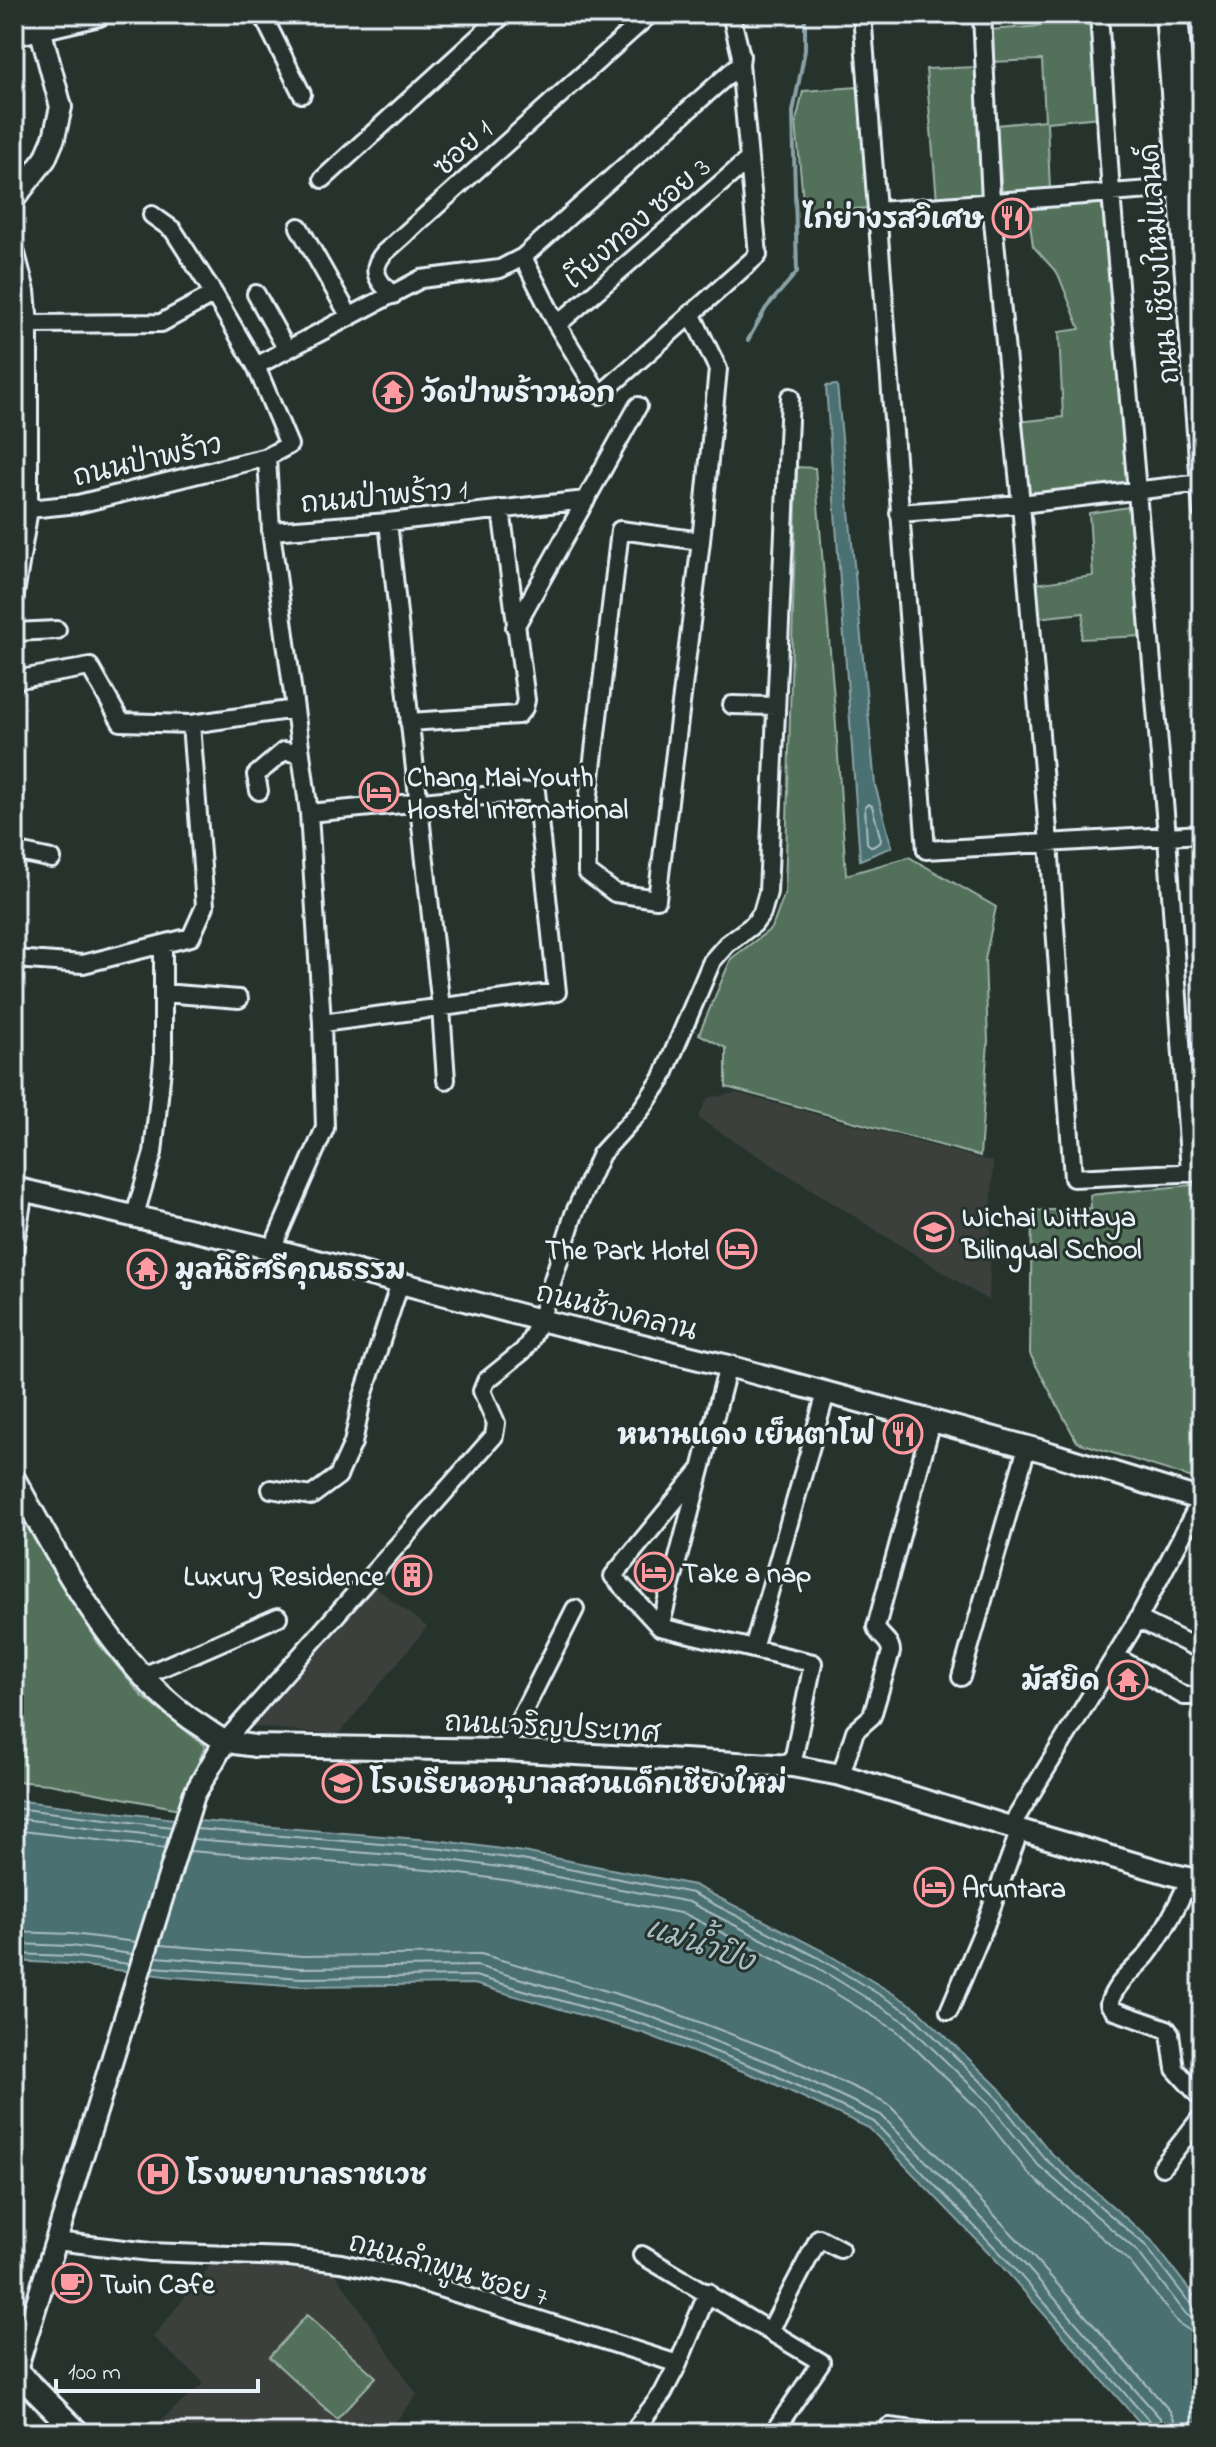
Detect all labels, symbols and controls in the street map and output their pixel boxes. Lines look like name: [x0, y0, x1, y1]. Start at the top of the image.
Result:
street label: ซอย 1: [425, 112, 503, 188]
street label: ถนน เชียงใหม่แลนด์: [1129, 142, 1192, 386]
street label: เาียงทอง ซอย 3: [556, 149, 721, 300]
restaurant icon: ไก่ย่างรสวิเศษ: [991, 197, 1033, 239]
place label: ไก่ย่างรสวิเศษ: [802, 200, 984, 242]
temple icon: วัดป่าพร้าวนอก: [372, 371, 414, 413]
place label: วัดป่าพร้าวนอก: [421, 374, 615, 416]
street label: ถนนป่าพร้าว: [69, 424, 226, 499]
street label: ถนนป่าพร้าว 1: [299, 470, 470, 526]
place label: Chang Mai Youth Hostel International: [407, 759, 629, 832]
hotel icon: Chang Mai Youth Hostel International: [358, 771, 400, 813]
place label: Wichai Wittaya Bilingual School: [960, 1199, 1142, 1273]
school or university icon: Wichai Wittaya Bilingual School: [913, 1211, 955, 1253]
hotel icon: The Park Hotel: [716, 1228, 758, 1270]
place label: The Park Hotel: [545, 1232, 709, 1273]
temple icon: มูลนิธิศรีคุณธรรม: [126, 1248, 168, 1290]
place label: มูลนิธิศรีคุณธรรม: [175, 1252, 406, 1293]
street label: ถนนช้างคลาน: [531, 1273, 702, 1353]
restaurant icon: หนานแดง เย็นตาโฟ: [882, 1413, 924, 1455]
place label: หนานแดง เย็นตาโฟ: [617, 1416, 875, 1458]
hotel icon: Take a nap: [633, 1551, 675, 1593]
building icon: Luxury Residence: [391, 1554, 433, 1596]
place label: Take a nap: [682, 1555, 811, 1596]
place label: Luxury Residence: [184, 1558, 385, 1599]
temple icon: มัสยิด: [1107, 1659, 1149, 1701]
place label: มัสยิด: [1021, 1663, 1100, 1704]
street label: ถนนเจริญประเทศ: [443, 1703, 663, 1756]
school or university icon: โรงเรียนอนุบาลสวนเด็กเชียงใหม่: [321, 1762, 363, 1804]
place label: โรงเรียนอนุบาลสวนเด็กเชียงใหม่: [369, 1765, 786, 1807]
hotel icon: Aruntara: [913, 1866, 955, 1908]
place label: Aruntara: [962, 1870, 1066, 1911]
water label: แม่น้ำปิง: [639, 1899, 764, 1987]
hospital icon: โรงพยาบาลราชเวช: [137, 2153, 179, 2195]
place label: โรงพยาบาลราชเวช: [185, 2156, 427, 2198]
street label: ถนนลำพูน ซอย 7: [343, 2222, 553, 2320]
cafe icon: Twin Cafe: [51, 2262, 93, 2304]
place label: Twin Cafe: [100, 2266, 216, 2307]
scale bar: [56, 2343, 258, 2393]
text: 100 m: [68, 2356, 121, 2391]

